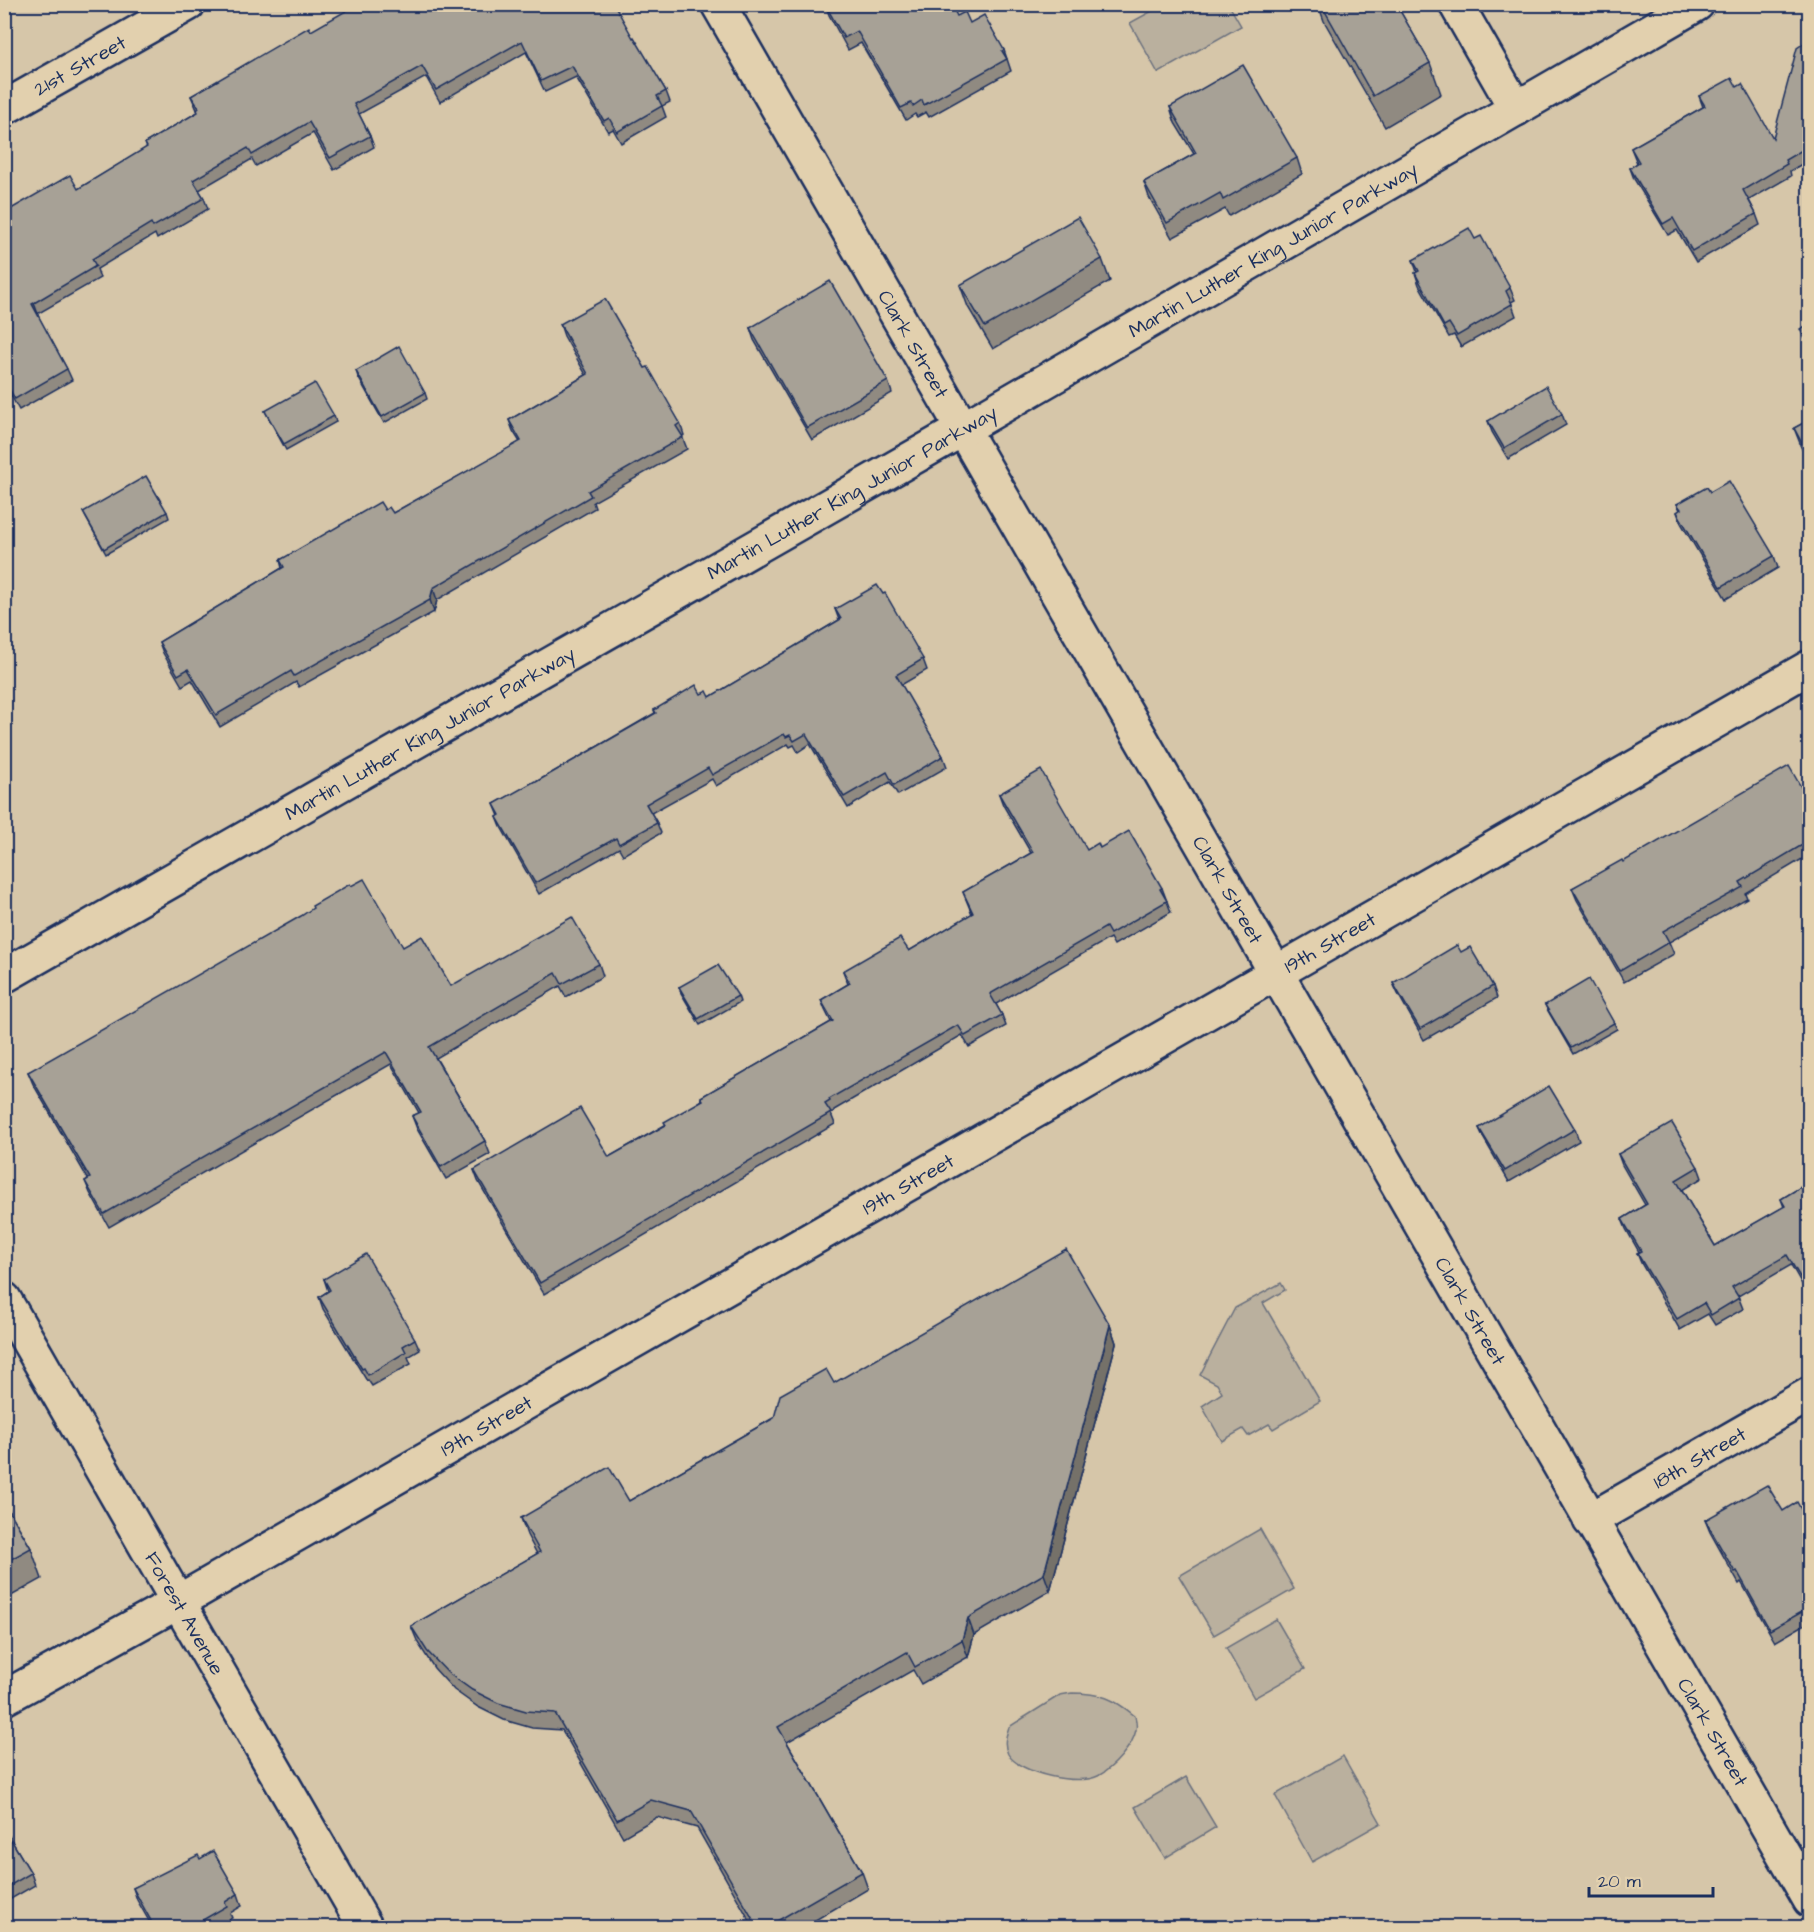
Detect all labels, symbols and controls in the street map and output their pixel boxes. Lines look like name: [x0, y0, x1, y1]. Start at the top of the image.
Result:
street label: 21st Street: [29, 29, 131, 103]
street label: Martin Luther King Junior Parkway: [1123, 156, 1424, 345]
street label: Clark Street: [871, 285, 955, 403]
street label: Martin Luther King Junior Parkway: [702, 399, 1003, 587]
street label: Martin Luther King Junior Parkway: [280, 640, 581, 828]
street label: Clark Street: [1185, 831, 1269, 949]
street label: 19th Street: [1279, 906, 1381, 980]
street label: 19th Street: [857, 1147, 960, 1222]
street label: Clark Street: [1428, 1252, 1512, 1371]
street label: 19th Street: [436, 1389, 538, 1464]
street label: 18th Street: [1648, 1420, 1752, 1496]
street label: Forest Avenue: [137, 1547, 231, 1680]
street label: Clark Street: [1670, 1673, 1755, 1792]
scale bar: [1589, 1860, 1714, 1898]
text: 20 m: [1598, 1869, 1641, 1894]

